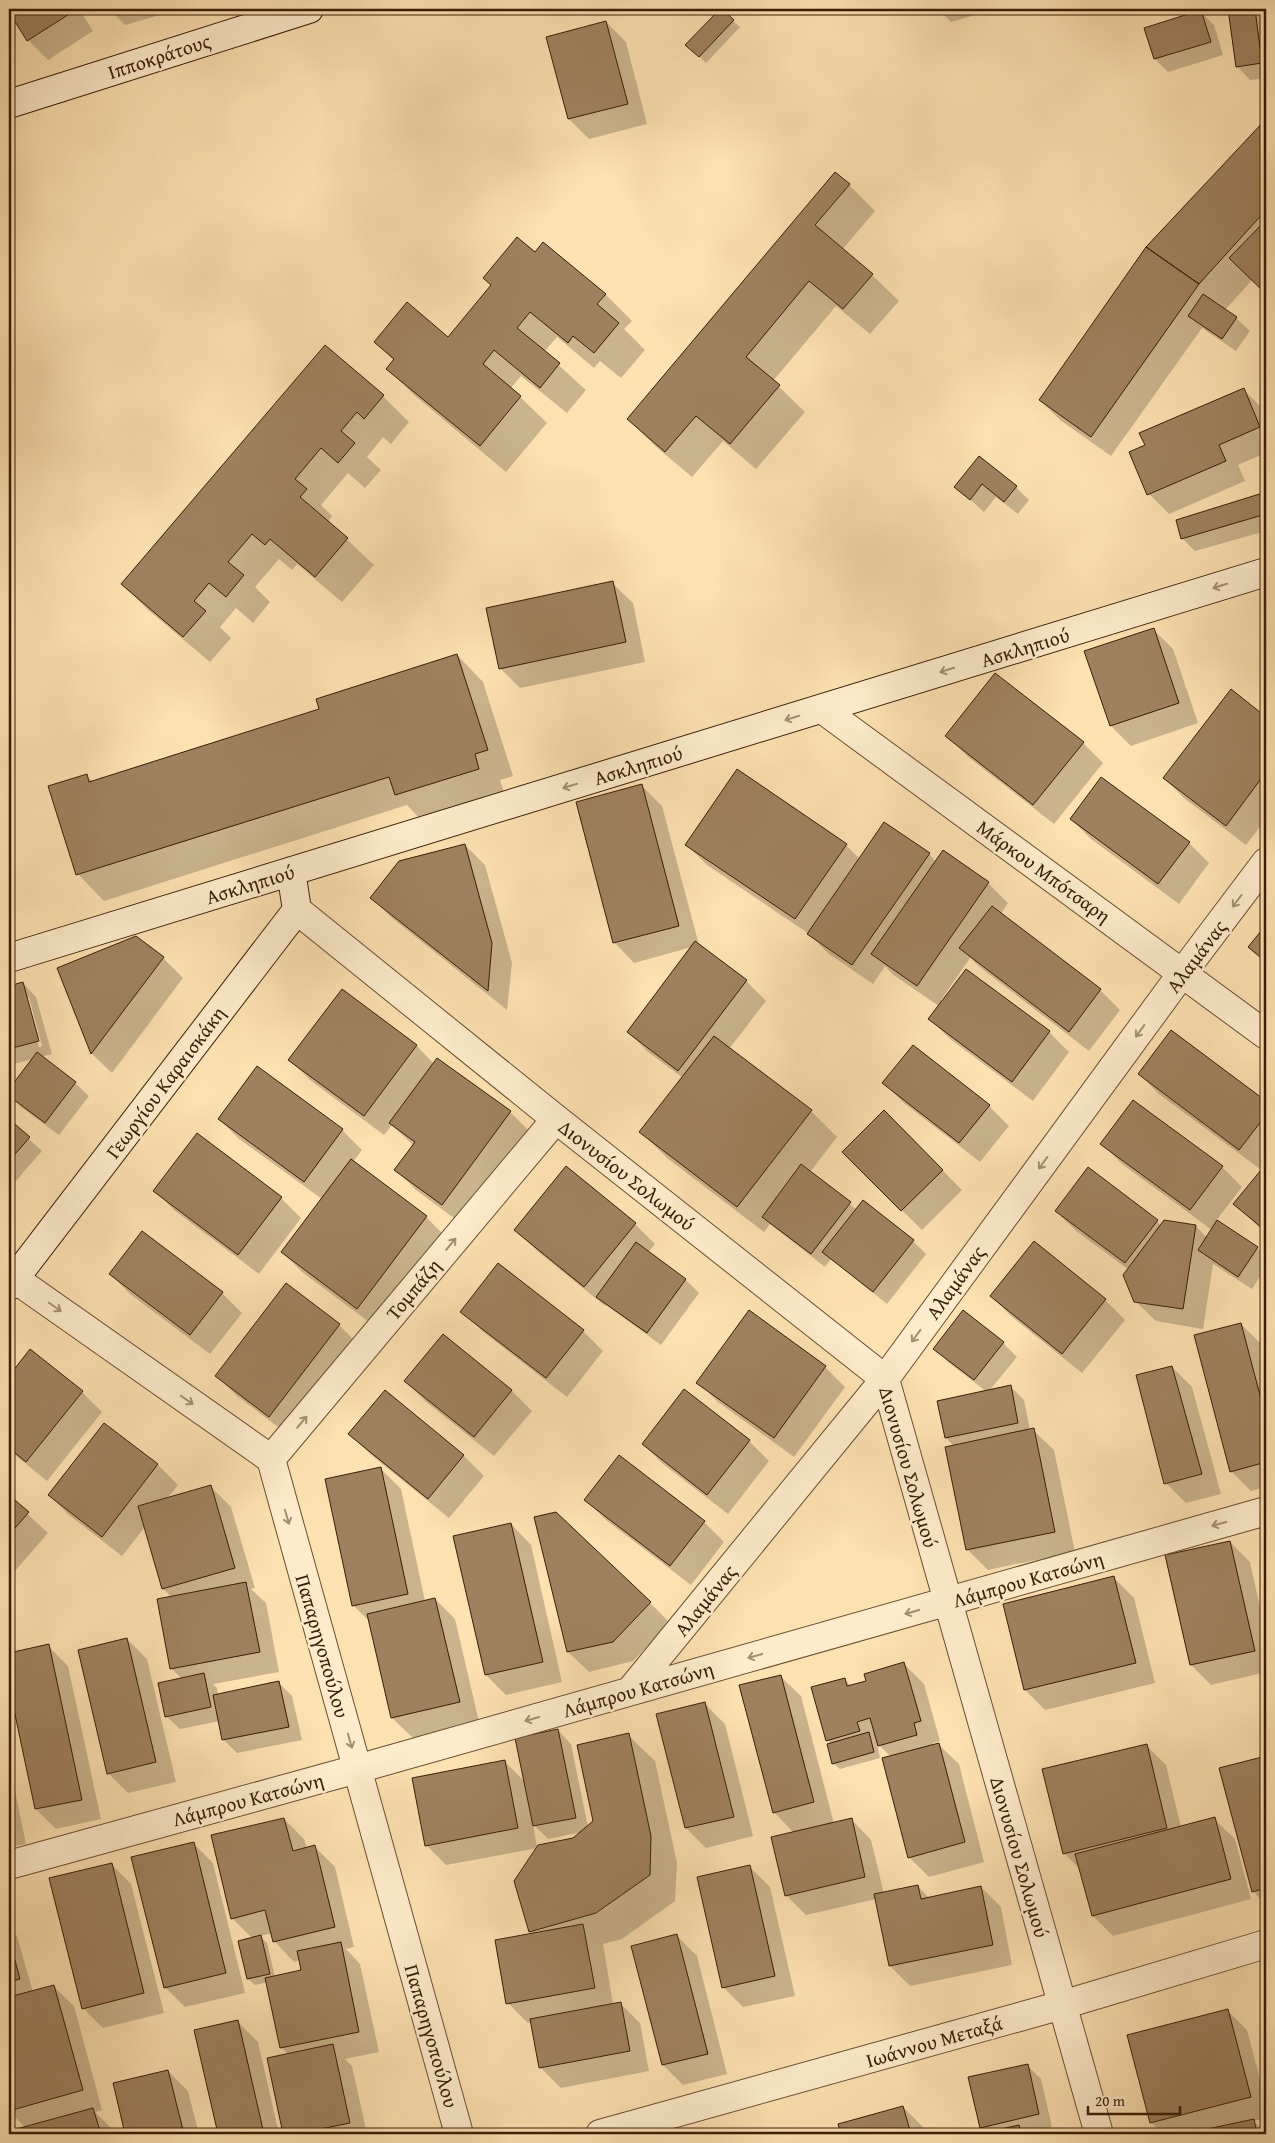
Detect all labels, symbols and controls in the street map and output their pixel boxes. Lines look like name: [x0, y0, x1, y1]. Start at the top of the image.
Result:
street label: Ιπποκράτους: [104, 26, 215, 86]
one-way arrow: [1212, 582, 1228, 592]
street label: Ασκληπιού: [977, 620, 1073, 674]
one-way arrow: [940, 666, 956, 676]
one-way arrow: [784, 714, 800, 724]
street label: Ασκληπιού: [590, 738, 686, 792]
one-way arrow: [562, 782, 578, 792]
street label: Μάρκου Μπότσαρη: [971, 812, 1117, 930]
street label: Ασκληπιού: [202, 857, 298, 911]
one-way arrow: [1232, 894, 1242, 908]
street label: Αλαμάνας: [1159, 913, 1234, 999]
street label: Γεωργίου Καραισκάκη: [98, 1000, 232, 1164]
one-way arrow: [1134, 1024, 1145, 1038]
street label: Διονυσίου Σολωμού: [553, 1112, 701, 1238]
one-way arrow: [1038, 1155, 1049, 1169]
one-way arrow: [446, 1237, 457, 1250]
street label: Αλαμάνας: [918, 1239, 992, 1325]
street label: Τομπάζη: [379, 1252, 447, 1326]
one-way arrow: [48, 1302, 62, 1312]
one-way arrow: [911, 1329, 921, 1343]
street label: Διονυσίου Σολωμού: [872, 1383, 946, 1551]
one-way arrow: [180, 1395, 194, 1405]
one-way arrow: [296, 1415, 308, 1428]
one-way arrow: [283, 1509, 292, 1525]
one-way arrow: [1212, 1520, 1228, 1530]
street label: Λάμπρου Κατσώνη: [949, 1544, 1107, 1614]
street label: Αλαμάνας: [667, 1557, 743, 1642]
street label: Παπαρηγοπούλου: [289, 1571, 357, 1721]
one-way arrow: [904, 1608, 920, 1617]
one-way arrow: [748, 1652, 764, 1662]
street label: Λάμπρου Κατσώνη: [559, 1654, 717, 1724]
one-way arrow: [524, 1715, 540, 1725]
one-way arrow: [345, 1733, 355, 1749]
street label: Λάμπρου Κατσώνη: [169, 1765, 327, 1833]
street label: Διονυσίου Σολωμού: [983, 1773, 1057, 1941]
street label: Παπαρηγοπούλου: [398, 1961, 466, 2111]
street label: Ιωάννου Μεταξά: [862, 2008, 1006, 2074]
scale bar: [1088, 2083, 1180, 2115]
text: 20 m: [1095, 2090, 1126, 2111]

